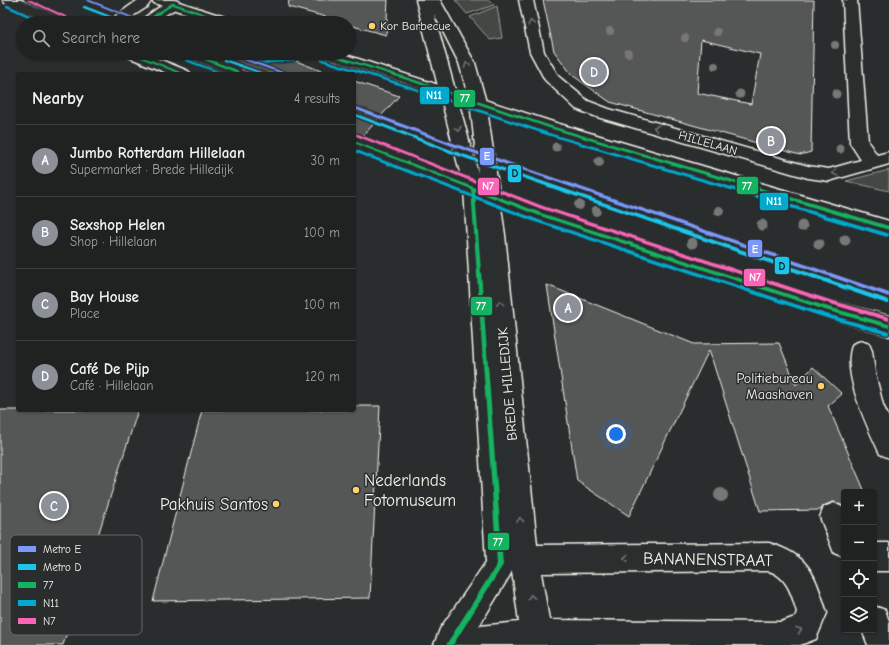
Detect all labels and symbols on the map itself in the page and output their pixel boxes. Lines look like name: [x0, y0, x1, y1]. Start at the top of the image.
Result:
place label: Kor Barbecue: [380, 19, 451, 33]
one-way arrow: [527, 20, 536, 27]
marker: Kor Barbecue: [367, 21, 377, 31]
pin: D: [581, 57, 607, 87]
one-way arrow: [463, 61, 471, 68]
line badge: N11: [419, 86, 450, 105]
text: N11: [426, 89, 442, 102]
line badge: 77: [453, 89, 476, 108]
text: 77: [460, 92, 470, 105]
one-way arrow: [652, 124, 659, 133]
one-way arrow: [453, 126, 462, 133]
pin: B: [758, 126, 784, 156]
street label: HILLELAAN: [677, 128, 739, 158]
line badge: E: [479, 147, 495, 166]
text: E: [484, 150, 491, 163]
line badge: D: [507, 164, 522, 183]
text: D: [512, 167, 519, 180]
one-way arrow: [832, 169, 838, 177]
line badge: 77: [736, 176, 759, 195]
line badge: N7: [477, 177, 500, 196]
text: N7: [482, 180, 494, 193]
text: 77: [742, 180, 752, 193]
line badge: N11: [759, 192, 789, 211]
text: N11: [766, 195, 782, 208]
line badge: E: [747, 239, 763, 258]
text: E: [752, 243, 759, 256]
line badge: D: [774, 256, 790, 275]
text: D: [779, 260, 786, 273]
line badge: N7: [743, 268, 766, 287]
text: N7: [749, 271, 761, 284]
pin: A: [555, 293, 581, 323]
line badge: 77: [470, 296, 493, 316]
text: 77: [476, 300, 486, 313]
one-way arrow: [496, 300, 505, 306]
street label: BREDE HILLEDIJK: [494, 326, 521, 441]
place label: Politiebureau Maashaven: [737, 370, 813, 403]
marker: Politiebureau Maashaven: [816, 381, 826, 391]
your location: [606, 424, 626, 444]
place label: Nederlands Fotomuseum: [364, 471, 456, 510]
marker: Nederlands Fotomuseum: [351, 485, 361, 495]
pin: C: [41, 491, 67, 521]
place label: Pakhuis Santos: [160, 495, 268, 514]
marker: Pakhuis Santos: [271, 499, 281, 509]
one-way arrow: [516, 517, 525, 523]
line badge: 77: [487, 532, 510, 551]
legend: [10, 535, 142, 635]
text: 77: [493, 536, 503, 549]
text: Metro E: [43, 543, 82, 556]
street label: BANANENSTRAAT: [643, 549, 773, 570]
one-way arrow: [623, 554, 629, 562]
text: Metro D: [43, 561, 82, 574]
text: 77: [43, 579, 53, 592]
one-way arrow: [527, 594, 536, 600]
text: N11: [43, 597, 59, 610]
text: N7: [43, 615, 55, 628]
one-way arrow: [795, 627, 802, 635]

